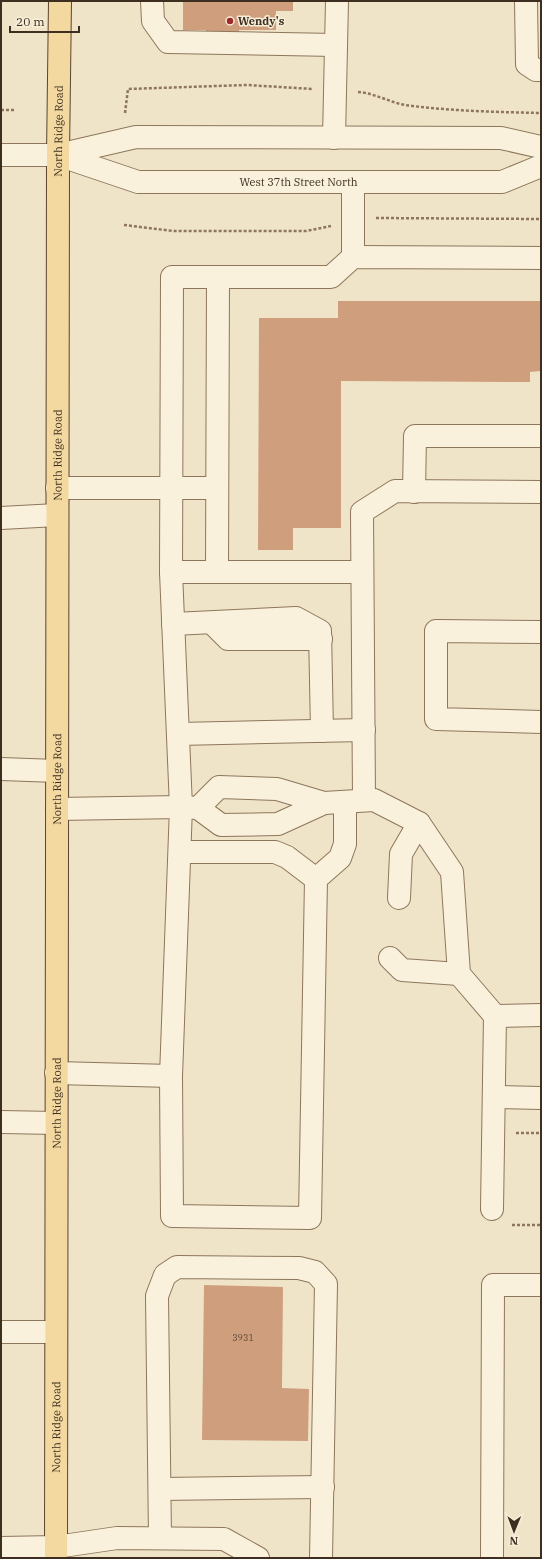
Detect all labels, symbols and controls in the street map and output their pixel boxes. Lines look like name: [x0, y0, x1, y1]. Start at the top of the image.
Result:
scale bar: [10, 8, 79, 34]
text: 20 m: [16, 14, 45, 29]
place label: Wendy's: [238, 14, 285, 28]
marker: Wendy's: [225, 16, 235, 26]
street label: North Ridge Road: [51, 85, 66, 177]
street label: West 37th Street North: [239, 175, 358, 189]
street label: North Ridge Road: [51, 409, 65, 501]
street label: North Ridge Road: [50, 733, 64, 825]
street label: North Ridge Road: [50, 1057, 64, 1149]
house number: 3931: [232, 1332, 254, 1343]
street label: North Ridge Road: [49, 1381, 63, 1473]
north arrow: [494, 1511, 534, 1551]
text: N: [509, 1534, 518, 1548]

